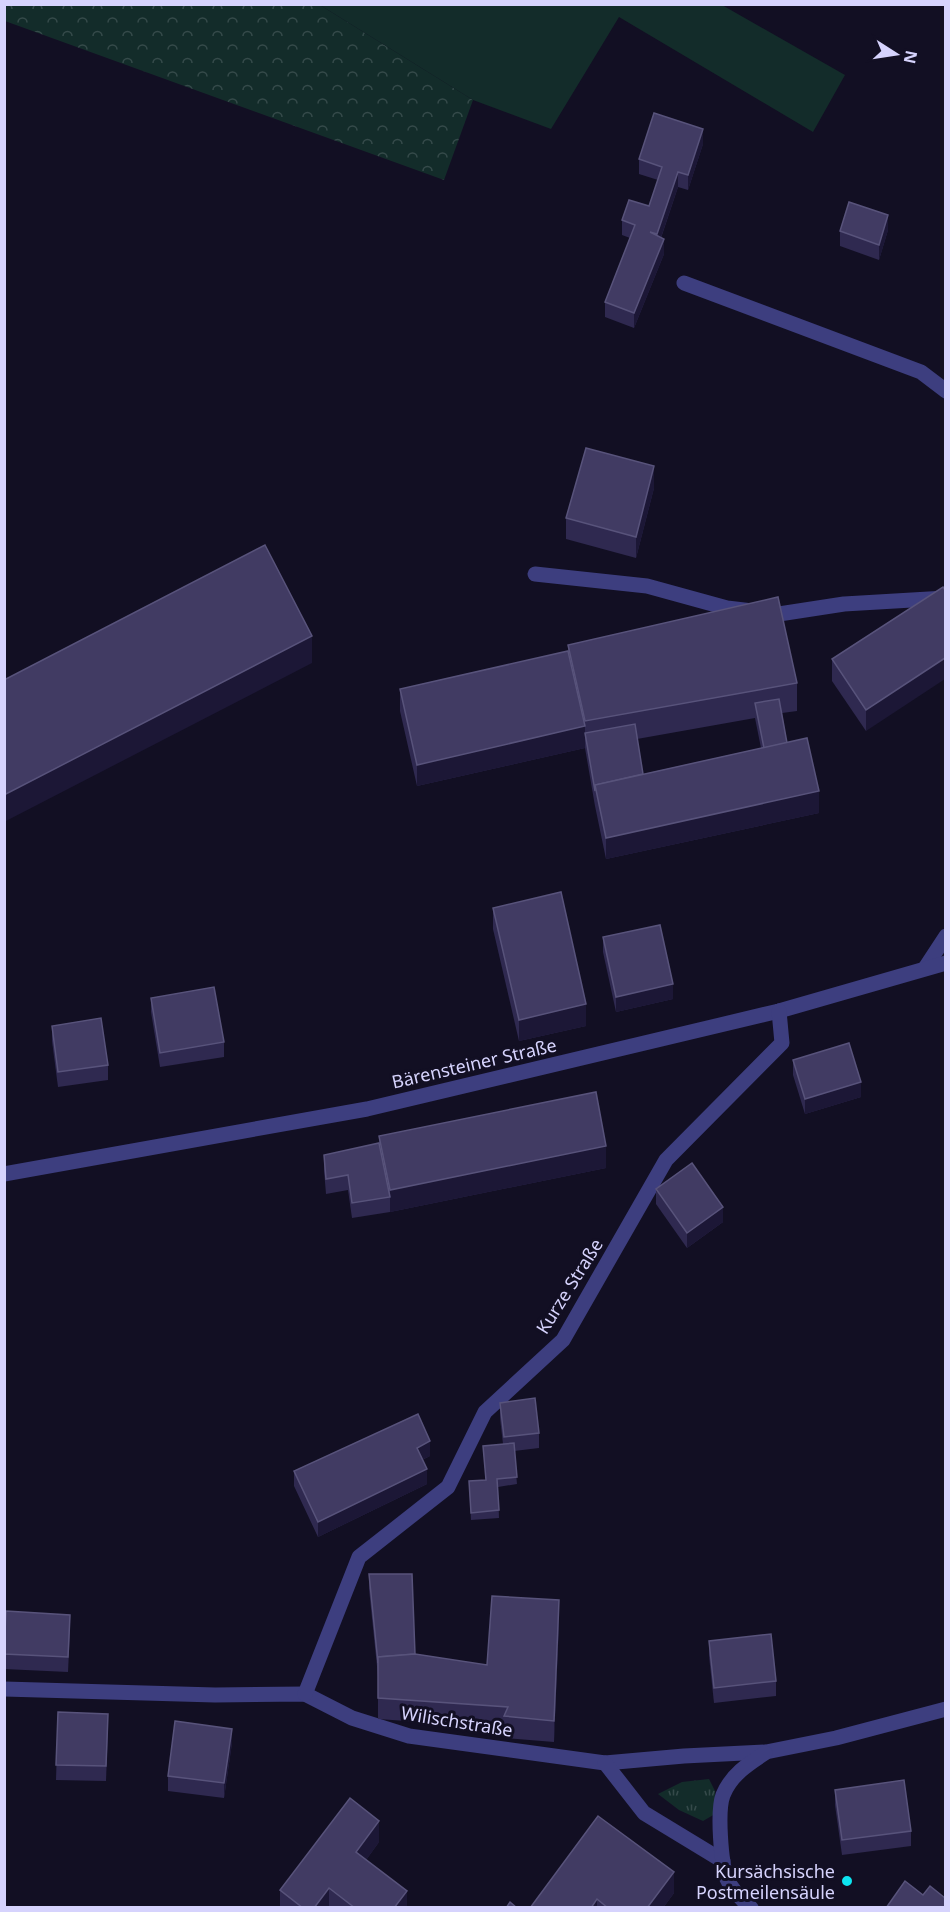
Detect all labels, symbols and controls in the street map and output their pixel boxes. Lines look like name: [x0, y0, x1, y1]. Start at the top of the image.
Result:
north arrow: [866, 24, 926, 84]
text: N: [899, 48, 923, 66]
street label: Bärensteiner Straße: [389, 1032, 559, 1094]
street label: Kurze Straße: [530, 1234, 608, 1338]
street label: Wilischstraße: [399, 1700, 515, 1742]
place label: Kursächsische Postmeilensäule: [696, 1859, 835, 1904]
marker: Kursächsische Postmeilensäule: [840, 1874, 854, 1888]

